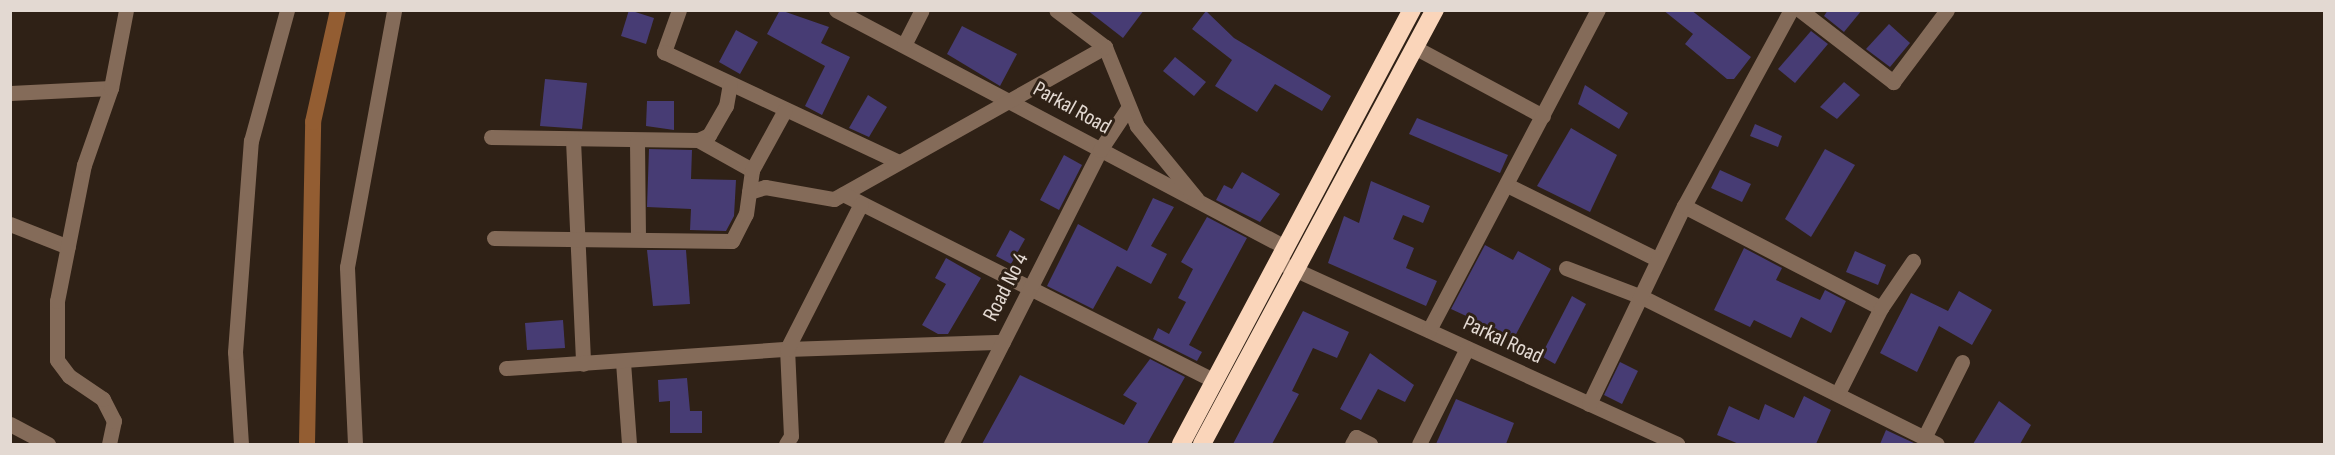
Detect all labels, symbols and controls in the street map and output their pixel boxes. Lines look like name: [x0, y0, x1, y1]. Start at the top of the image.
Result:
street label: Parkal Road: [1028, 76, 1116, 140]
street label: Road No 4: [978, 248, 1034, 326]
street label: Parkal Road: [1459, 310, 1547, 370]

